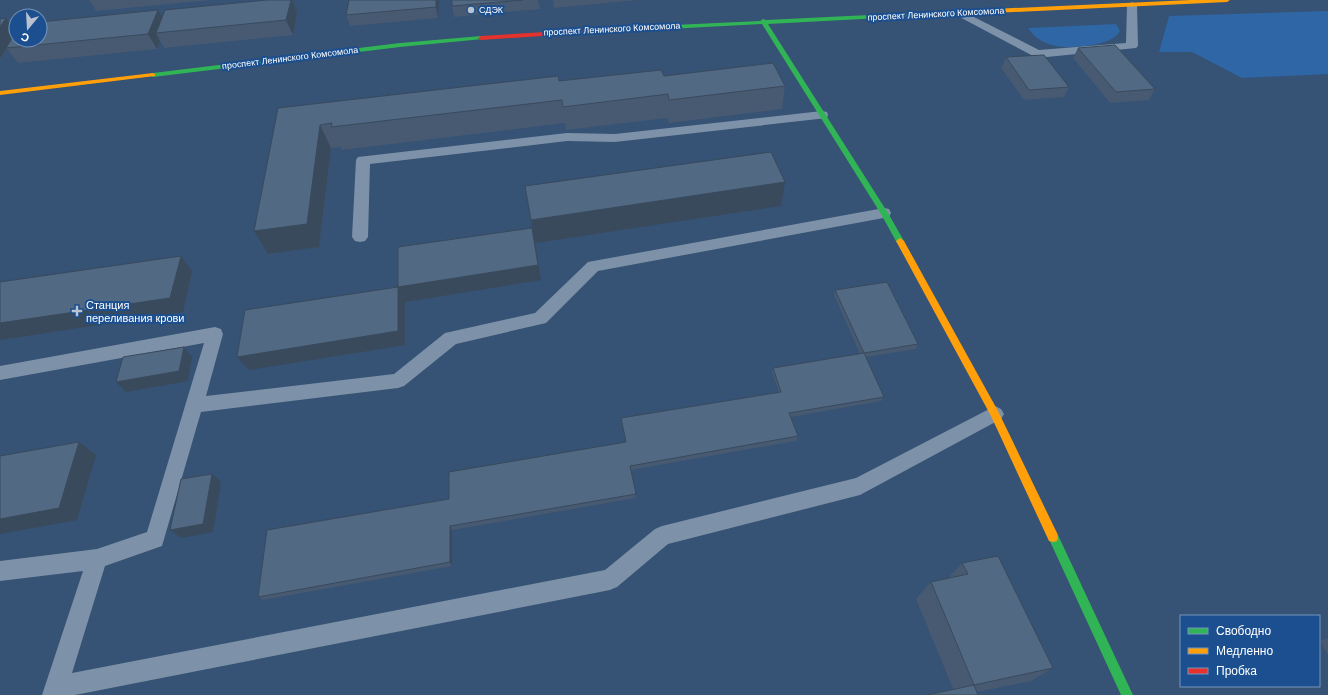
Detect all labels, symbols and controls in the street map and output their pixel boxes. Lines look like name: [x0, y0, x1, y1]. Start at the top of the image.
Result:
place label: СДЭК: [479, 4, 504, 16]
street label: проспект Ленинского Комсомола: [867, 4, 1005, 24]
marker: СДЭК: [466, 5, 476, 15]
north arrow: [8, 8, 48, 48]
street label: проспект Ленинского Комсомола: [543, 19, 681, 39]
text: С: [19, 30, 31, 45]
street label: проспект Ленинского Комсомола: [221, 44, 359, 72]
place label: Станция переливания крови: [86, 298, 184, 325]
marker: Станция переливания крови: [71, 305, 83, 317]
legend: [1180, 615, 1320, 687]
text: Свободно: [1216, 623, 1271, 639]
text: Медленно: [1216, 643, 1273, 659]
text: Пробка: [1216, 663, 1257, 679]

